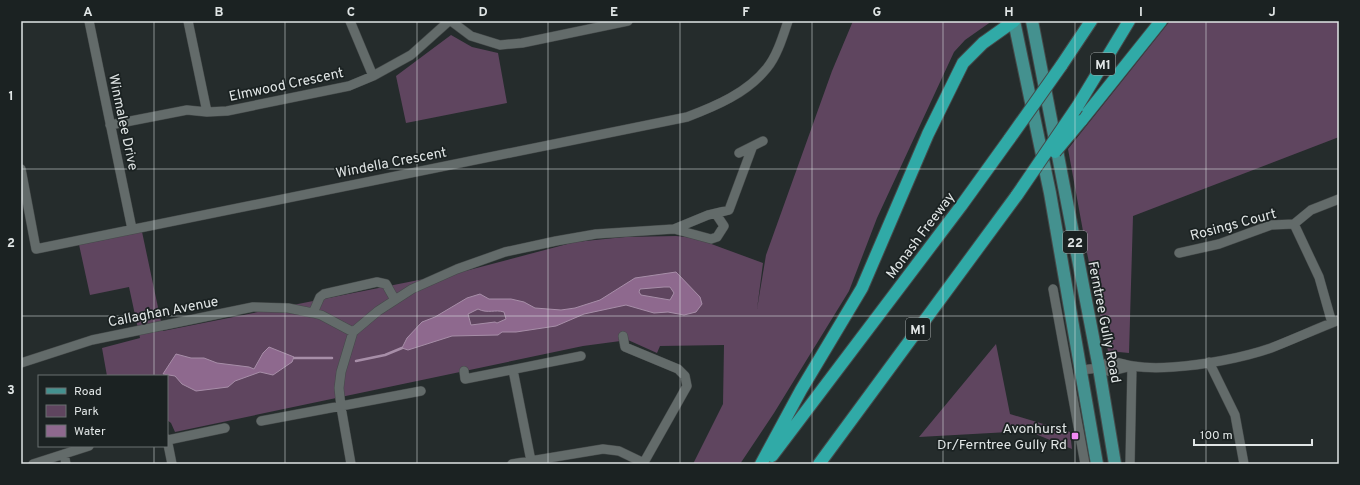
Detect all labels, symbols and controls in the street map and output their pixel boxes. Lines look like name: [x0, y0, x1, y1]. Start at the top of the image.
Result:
text: A: [83, 5, 93, 21]
text: B: [215, 5, 224, 21]
text: C: [347, 5, 355, 21]
text: D: [478, 5, 488, 21]
text: E: [610, 5, 618, 21]
text: F: [742, 5, 750, 21]
text: G: [873, 5, 882, 21]
text: H: [1004, 5, 1014, 21]
text: I: [1139, 5, 1143, 21]
text: J: [1268, 5, 1276, 21]
road number: M1: [1091, 53, 1115, 75]
street label: Elmwood Crescent: [228, 65, 345, 106]
street label: Winmalee Drive: [104, 73, 141, 172]
text: 1: [8, 89, 14, 105]
street label: Windella Crescent: [334, 144, 448, 183]
street label: Monash Freeway: [883, 189, 959, 282]
street label: Rosings Court: [1188, 206, 1278, 245]
road number: 22: [1063, 231, 1087, 253]
text: 2: [7, 236, 15, 252]
street label: Ferntree Gully Road: [1083, 260, 1124, 385]
street label: Callaghan Avenue: [107, 293, 220, 332]
road number: M1: [906, 318, 930, 340]
legend: [38, 375, 168, 447]
text: 3: [7, 383, 15, 399]
text: Road: [74, 384, 102, 400]
text: Park: [74, 404, 99, 420]
place label: Avonhurst Dr/Ferntree Gully Rd: [937, 421, 1067, 454]
scale bar: [1194, 421, 1312, 447]
text: Water: [74, 424, 106, 440]
text: 100 m: [1200, 428, 1233, 444]
marker: Avonhurst Dr/Ferntree Gully Rd: [1070, 431, 1080, 441]

